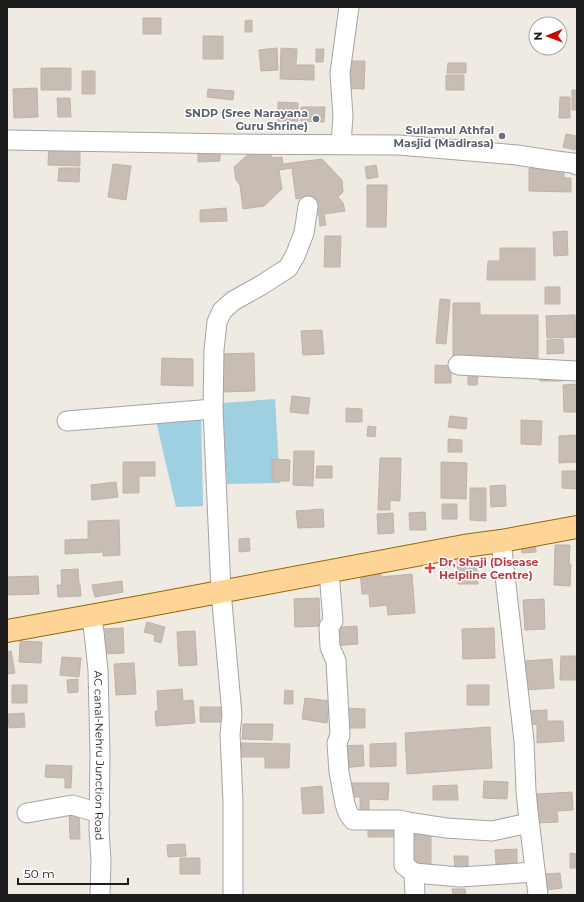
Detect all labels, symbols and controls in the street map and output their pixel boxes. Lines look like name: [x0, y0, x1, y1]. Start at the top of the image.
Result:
north arrow: [528, 16, 568, 56]
text: N: [531, 32, 545, 41]
place label: SNDP (Sree Narayana Guru Shrine): [185, 106, 308, 133]
marker: SNDP (Sree Narayana Guru Shrine): [311, 114, 321, 124]
place label: Sullamul Athfal Masjid (Madirasa): [394, 123, 494, 150]
marker: Sullamul Athfal Masjid (Madirasa): [497, 131, 507, 141]
place label: Dr, Shaji (Disease Helpline Centre): [439, 555, 538, 582]
marker: Dr, Shaji (Disease Helpline Centre): [424, 562, 436, 574]
street label: AC canal-Nehru Junction Road: [91, 670, 107, 841]
scale bar: [18, 860, 128, 886]
text: 50 m: [24, 866, 55, 881]

